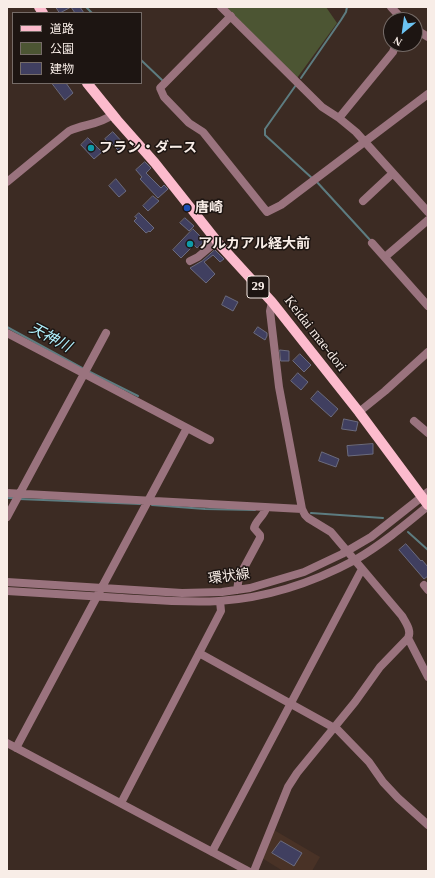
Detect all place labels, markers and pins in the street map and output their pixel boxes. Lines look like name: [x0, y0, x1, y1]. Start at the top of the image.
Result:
place label: フラン・ダース: [99, 140, 197, 156]
marker: フラン・ダース: [86, 143, 96, 153]
place label: 唐崎: [195, 200, 223, 216]
marker: 唐崎: [182, 203, 192, 213]
place label: アルカアル経大前: [198, 236, 310, 252]
marker: アルカアル経大前: [185, 239, 195, 249]

